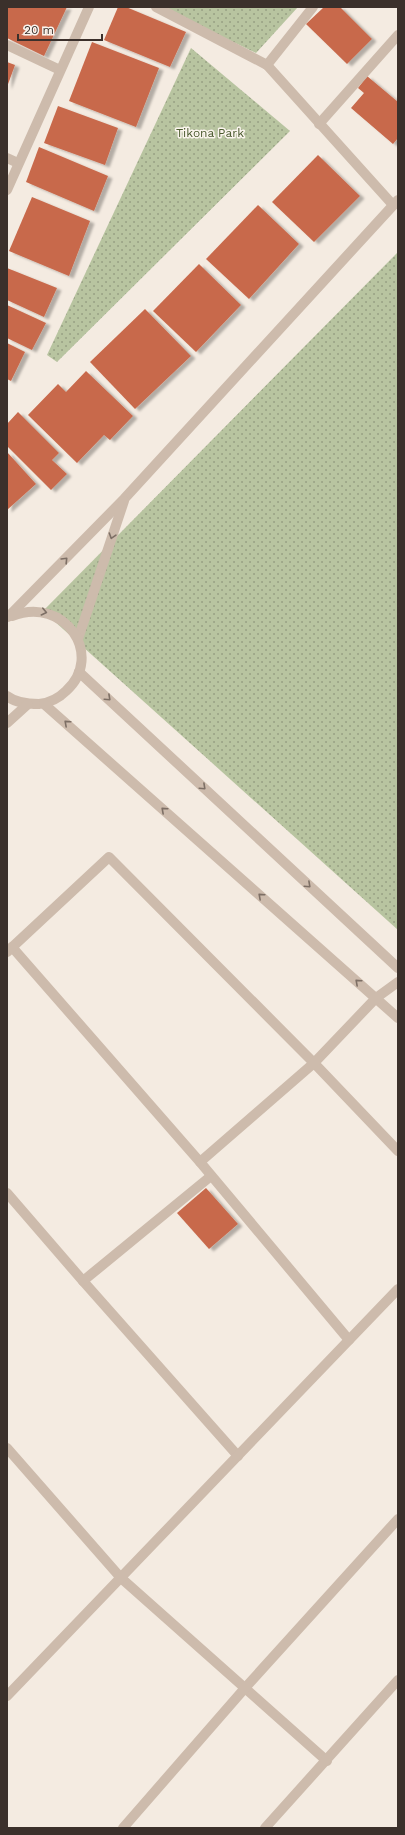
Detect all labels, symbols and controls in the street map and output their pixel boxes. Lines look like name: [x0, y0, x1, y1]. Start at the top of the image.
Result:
scale bar: [18, 16, 102, 42]
text: 20 m: [24, 23, 54, 37]
park label: Tikona Park: [176, 126, 244, 140]
one-way arrow: [108, 533, 117, 540]
one-way arrow: [60, 557, 68, 565]
one-way arrow: [41, 608, 47, 616]
one-way arrow: [103, 693, 111, 701]
one-way arrow: [64, 721, 72, 728]
one-way arrow: [198, 782, 206, 790]
one-way arrow: [161, 807, 169, 814]
one-way arrow: [304, 880, 311, 887]
one-way arrow: [258, 893, 266, 901]
one-way arrow: [356, 980, 363, 987]

